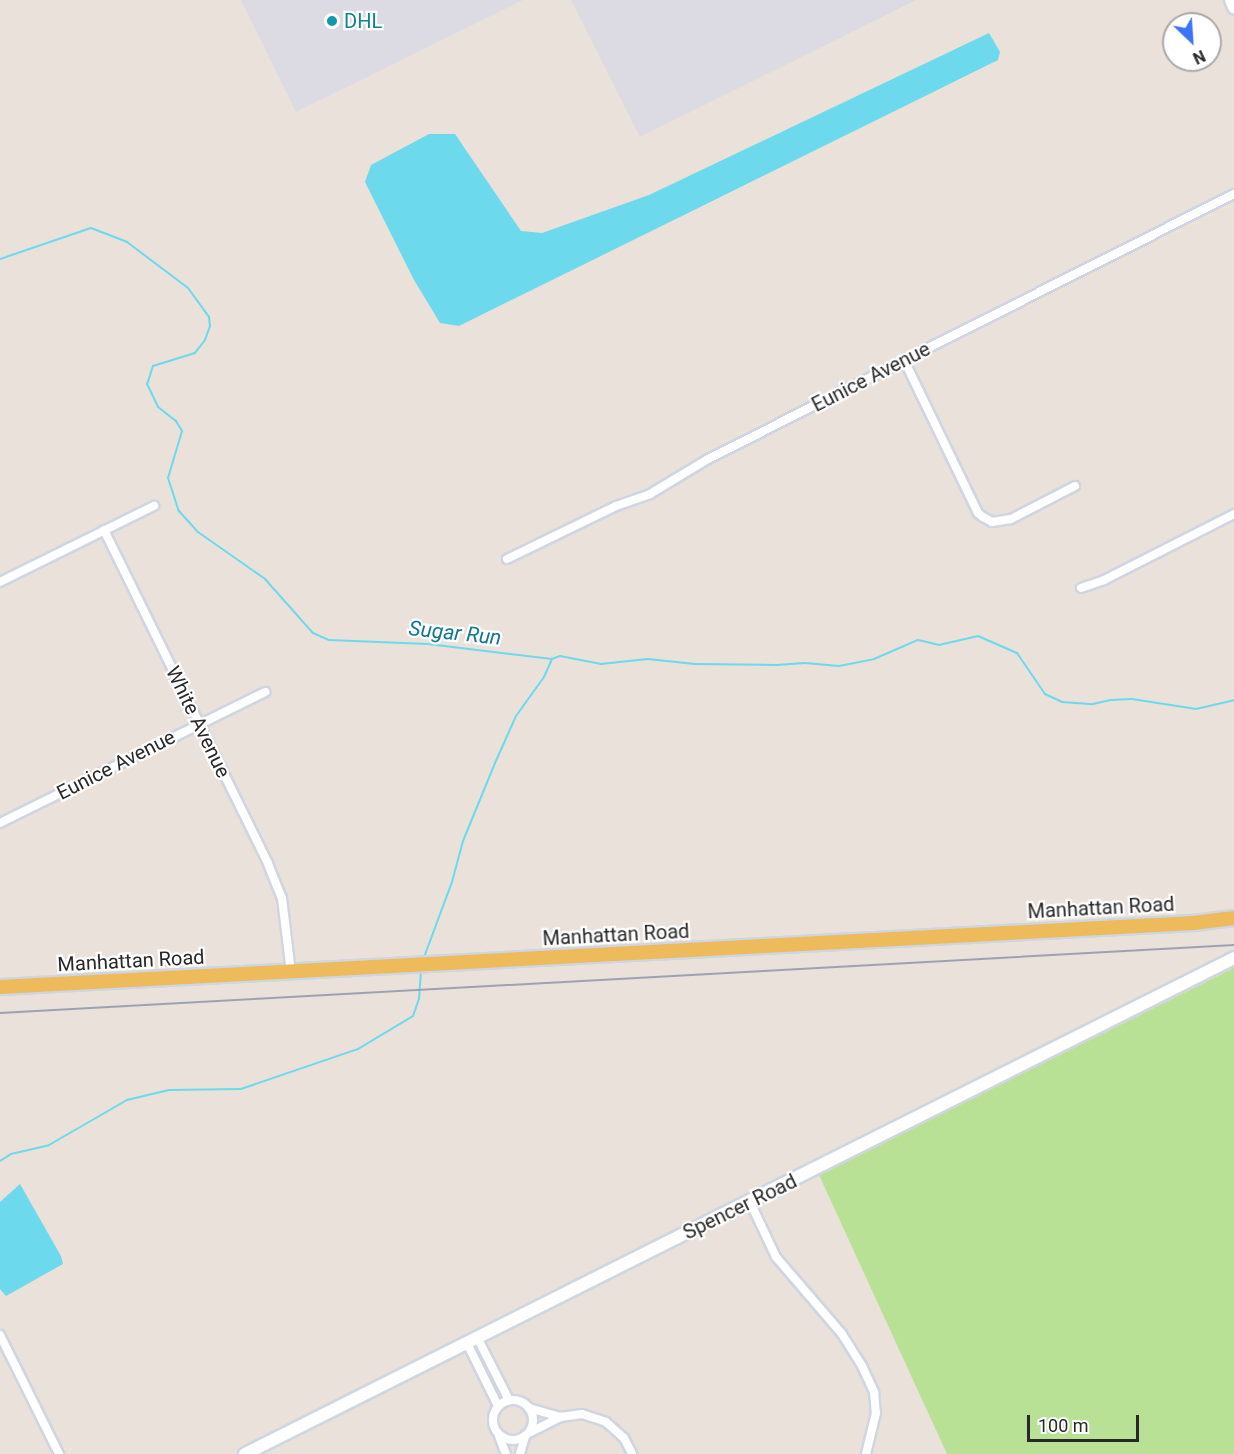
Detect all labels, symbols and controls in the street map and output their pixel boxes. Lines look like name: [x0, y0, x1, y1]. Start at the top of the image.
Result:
place label: DHL: [344, 9, 382, 33]
north arrow: [1162, 12, 1222, 72]
marker: DHL: [325, 14, 339, 28]
text: N: [1190, 46, 1208, 68]
street label: Eunice Avenue: [808, 337, 934, 417]
water label: Sugar Run: [407, 616, 503, 650]
street label: White Avenue: [161, 662, 235, 782]
street label: Eunice Avenue: [53, 725, 179, 805]
street label: Manhattan Road: [1027, 892, 1175, 924]
street label: Manhattan Road: [542, 919, 690, 951]
street label: Manhattan Road: [57, 945, 205, 977]
street label: Spencer Road: [679, 1169, 801, 1245]
scale bar: [1030, 1403, 1142, 1441]
text: 100 m: [1038, 1415, 1089, 1436]

